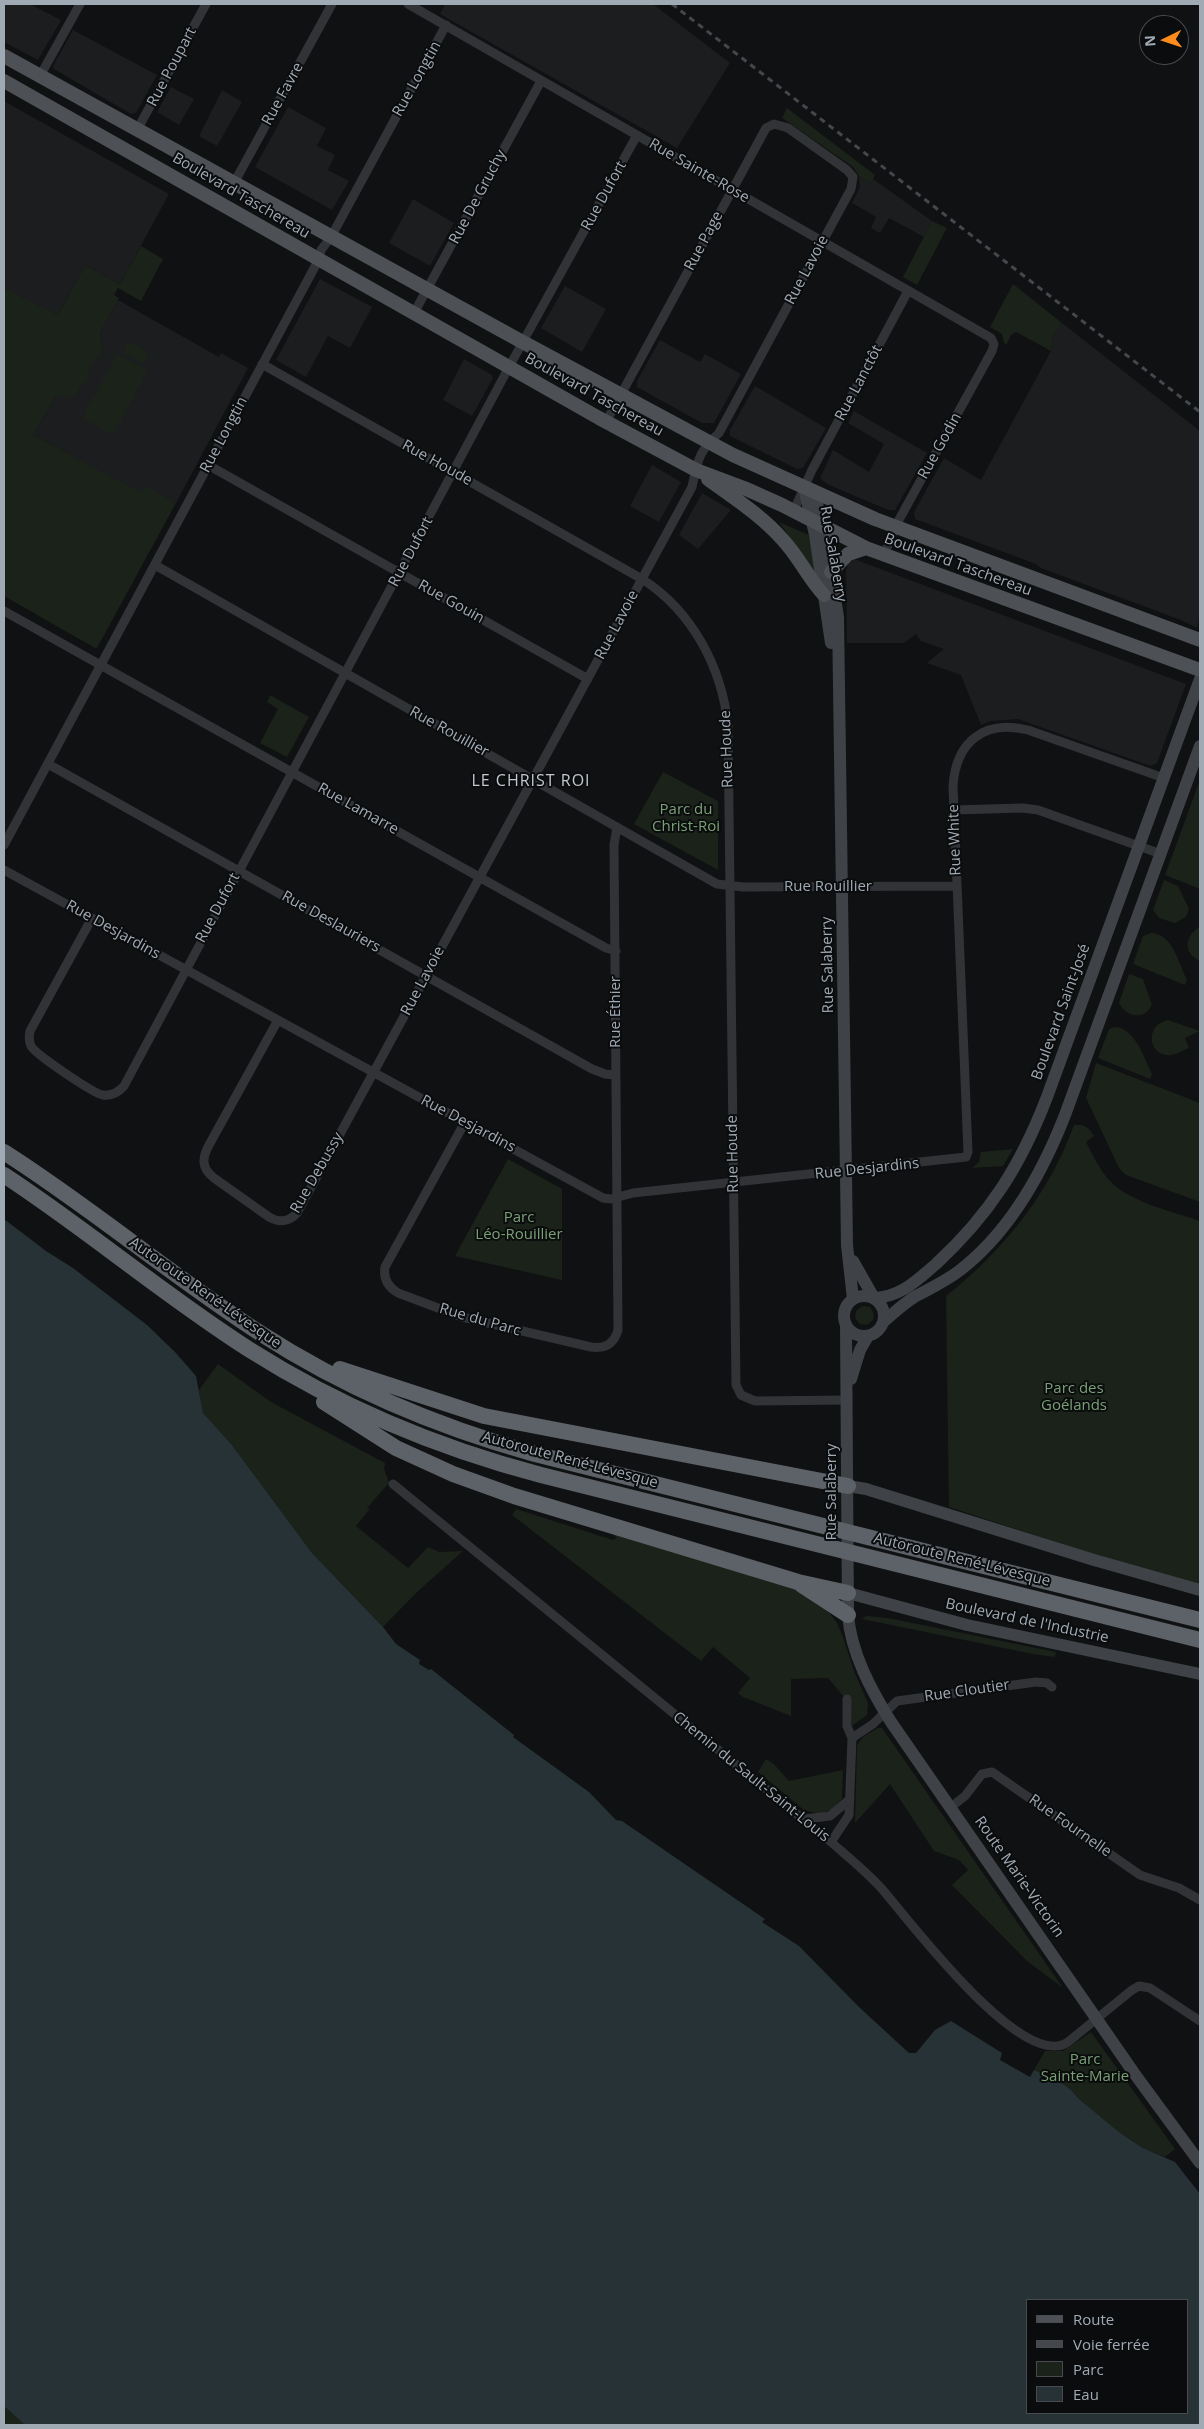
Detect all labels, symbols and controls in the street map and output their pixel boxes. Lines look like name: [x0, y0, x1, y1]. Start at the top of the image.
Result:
north arrow: [1139, 15, 1189, 65]
street label: Rue Poupart: [144, 24, 200, 110]
text: N: [1140, 35, 1159, 47]
street label: Rue Longtin: [389, 38, 445, 120]
street label: Rue Favre: [258, 60, 308, 128]
street label: Rue Sainte-Rose: [646, 135, 752, 207]
street label: Rue De Gruchy: [446, 147, 510, 247]
street label: Boulevard Taschereau: [169, 149, 313, 243]
street label: Rue Dufort: [578, 158, 630, 234]
street label: Rue Page: [681, 208, 727, 274]
street label: Rue Lavoie: [781, 232, 833, 308]
street label: Rue Lanctôt: [832, 342, 886, 424]
street label: Boulevard Taschereau: [522, 349, 666, 441]
street label: Rue Longtin: [196, 394, 252, 476]
street label: Rue Godin: [914, 410, 966, 482]
street label: Rue Houde: [399, 436, 475, 490]
street label: Rue Salaberry: [816, 505, 850, 603]
street label: Rue Dufort: [385, 514, 437, 590]
street label: Boulevard Taschereau: [882, 530, 1034, 600]
street label: Rue Gouin: [415, 576, 487, 628]
street label: Rue Lavoie: [591, 587, 643, 663]
street label: Rue Rouillier: [406, 703, 492, 761]
street label: Rue Houde: [717, 710, 737, 788]
district label: LE CHRIST ROI: [470, 771, 592, 791]
street label: Rue Lamarre: [314, 779, 402, 839]
park label: Parc du Christ-Roi: [652, 801, 720, 836]
street label: Rue White: [945, 804, 965, 876]
street label: Rue Dufort: [192, 870, 244, 946]
street label: Rue Rouillier: [784, 878, 872, 896]
street label: Rue Deslauriers: [278, 887, 384, 957]
street label: Rue Desjardins: [63, 897, 163, 963]
street label: Rue Salaberry: [818, 916, 838, 1014]
street label: Boulevard Saint-José: [1028, 942, 1094, 1082]
street label: Rue Lavoie: [397, 943, 449, 1019]
street label: Rue Éthier: [607, 976, 625, 1048]
street label: Rue Desjardins: [418, 1091, 518, 1157]
street label: Rue Houde: [723, 1115, 743, 1193]
street label: Rue Debussy: [287, 1129, 347, 1217]
street label: Rue Desjardins: [814, 1155, 920, 1183]
park label: Parc Léo-Rouillier: [475, 1209, 563, 1244]
street label: Autoroute René-Lévesque: [126, 1234, 284, 1352]
street label: Rue du Parc: [437, 1300, 523, 1340]
park label: Parc des Goélands: [1041, 1380, 1107, 1415]
street label: Autoroute René-Lévesque: [480, 1428, 660, 1492]
street label: Rue Salaberry: [823, 1444, 841, 1540]
street label: Autoroute René-Lévesque: [872, 1529, 1052, 1591]
street label: Boulevard de l'Industrie: [944, 1595, 1110, 1647]
street label: Rue Cloutier: [923, 1676, 1011, 1706]
street label: Chemin du Sault-Saint-Louis: [669, 1708, 833, 1846]
street label: Rue Fournelle: [1025, 1791, 1115, 1861]
street label: Route Marie-Victorin: [970, 1813, 1068, 1941]
park label: Parc Sainte-Marie: [1041, 2051, 1129, 2086]
legend: [1026, 2299, 1189, 2414]
text: Route: [1073, 2309, 1114, 2329]
text: Voie ferrée: [1073, 2334, 1150, 2354]
text: Parc: [1073, 2359, 1104, 2379]
text: Eau: [1073, 2384, 1099, 2404]

